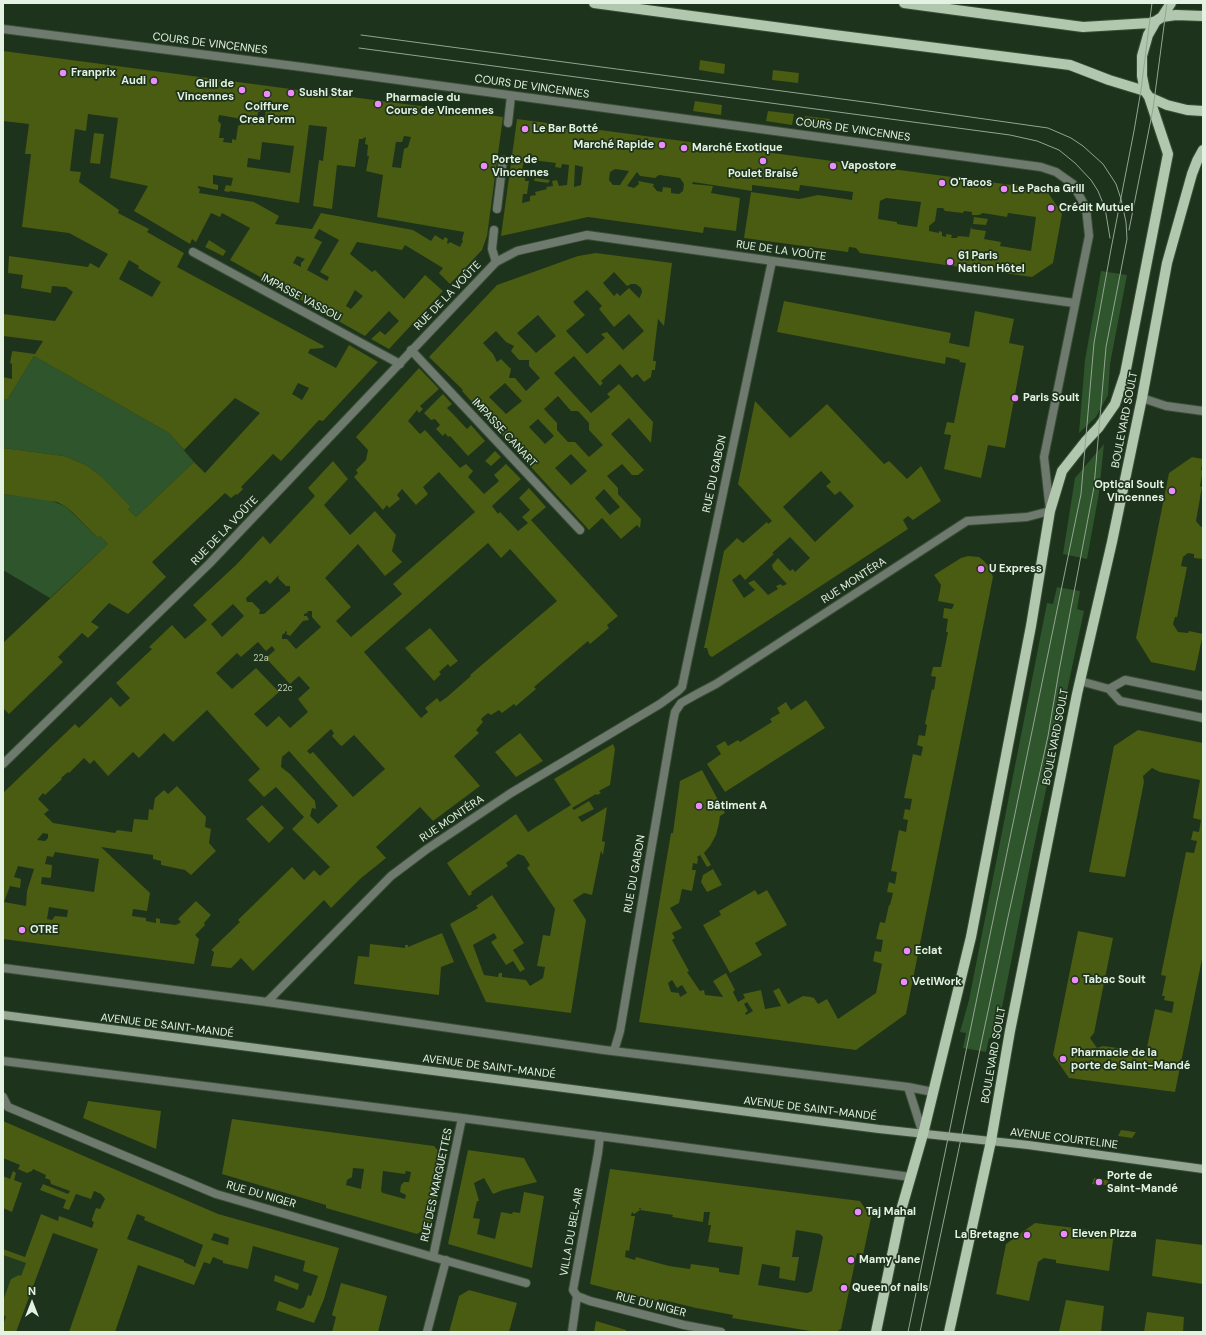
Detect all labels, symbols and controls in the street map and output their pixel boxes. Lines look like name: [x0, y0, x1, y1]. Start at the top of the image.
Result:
street label: COURS DE VINCENNES: [152, 30, 268, 58]
place label: Franprix: [71, 66, 116, 80]
marker: Franprix: [58, 68, 68, 78]
street label: COURS DE VINCENNES: [474, 72, 590, 102]
place label: Audi: [121, 74, 146, 88]
marker: Audi: [149, 76, 159, 86]
place label: Grill de Vincennes: [177, 77, 234, 103]
marker: Grill de Vincennes: [237, 85, 247, 95]
place label: Sushi Star: [299, 86, 353, 100]
marker: Sushi Star: [286, 88, 296, 98]
marker: Coiffure Crea Form: [262, 89, 272, 99]
place label: Pharmacie du Cours de Vincennes: [386, 91, 494, 117]
marker: Pharmacie du Cours de Vincennes: [373, 99, 383, 109]
place label: Coiffure Crea Form: [239, 100, 295, 126]
street label: COURS DE VINCENNES: [795, 115, 911, 145]
place label: Le Bar Botté: [533, 122, 598, 136]
marker: Le Bar Botté: [520, 124, 530, 134]
place label: Marché Rapide: [573, 138, 654, 152]
marker: Marché Rapide: [657, 140, 667, 150]
place label: Marché Exotique: [692, 141, 783, 155]
marker: Marché Exotique: [679, 143, 689, 153]
place label: Porte de Vincennes: [492, 153, 549, 179]
marker: Poulet Braisé: [758, 156, 768, 166]
place label: Vapostore: [841, 159, 896, 173]
marker: Porte de Vincennes: [479, 161, 489, 171]
marker: Vapostore: [828, 161, 838, 171]
place label: Poulet Braisé: [728, 167, 798, 181]
place label: O'Tacos: [950, 176, 992, 190]
marker: O'Tacos: [937, 178, 947, 188]
place label: Le Pacha Grill: [1012, 182, 1084, 196]
marker: Le Pacha Grill: [999, 184, 1009, 194]
place label: Crédit Mutuel: [1059, 201, 1133, 215]
marker: Crédit Mutuel: [1046, 203, 1056, 213]
street label: RUE DE LA VOÛTE: [735, 238, 827, 264]
place label: 61 Paris Nation Hôtel: [958, 249, 1025, 275]
marker: 61 Paris Nation Hôtel: [945, 257, 955, 267]
street label: RUE DE LA VOÛTE: [412, 259, 484, 333]
street label: IMPASSE VASSOU: [259, 271, 343, 325]
street label: BOULEVARD SOULT: [1109, 371, 1141, 469]
place label: Paris Soult: [1023, 391, 1080, 405]
marker: Paris Soult: [1010, 393, 1020, 403]
street label: IMPASSE CANART: [469, 396, 539, 470]
street label: RUE DU GABON: [700, 434, 730, 514]
place label: Optical Soult Vincennes: [1094, 478, 1164, 504]
marker: Optical Soult Vincennes: [1167, 486, 1177, 496]
street label: RUE DE LA VOÛTE: [189, 494, 261, 568]
street label: RUE MONTÉRA: [819, 555, 889, 607]
place label: U Express: [989, 562, 1042, 576]
marker: U Express: [976, 564, 986, 574]
house number: 22a: [253, 654, 269, 664]
house number: 22c: [277, 684, 293, 694]
street label: BOULEVARD SOULT: [1040, 688, 1072, 786]
street label: RUE MONTÉRA: [417, 793, 487, 845]
place label: Bâtiment A: [707, 799, 767, 813]
marker: Bâtiment A: [694, 801, 704, 811]
street label: RUE DU GABON: [622, 834, 648, 914]
place label: OTRE: [30, 923, 58, 937]
marker: OTRE: [17, 925, 27, 935]
place label: Eclat: [915, 944, 942, 958]
marker: Eclat: [902, 946, 912, 956]
place label: Tabac Soult: [1083, 973, 1146, 987]
place label: VetiWork: [912, 975, 962, 989]
marker: Tabac Soult: [1070, 975, 1080, 985]
marker: VetiWork: [899, 977, 909, 987]
street label: BOULEVARD SOULT: [979, 1006, 1009, 1104]
street label: AVENUE DE SAINT-MANDÉ: [100, 1011, 234, 1041]
place label: Pharmacie de la porte de Saint-Mandé: [1071, 1046, 1190, 1072]
street label: AVENUE DE SAINT-MANDÉ: [422, 1052, 556, 1082]
marker: Pharmacie de la porte de Saint-Mandé: [1058, 1054, 1068, 1064]
street label: AVENUE DE SAINT-MANDÉ: [743, 1094, 877, 1124]
street label: AVENUE COURTELINE: [1009, 1126, 1119, 1152]
street label: RUE DES MARGUETTES: [419, 1127, 455, 1243]
place label: Porte de Saint-Mandé: [1107, 1169, 1178, 1195]
marker: Porte de Saint-Mandé: [1094, 1177, 1104, 1187]
street label: RUE DU NIGER: [225, 1179, 297, 1211]
street label: VILLA DU BEL-AIR: [558, 1187, 586, 1277]
place label: Taj Mahal: [866, 1205, 916, 1219]
marker: Taj Mahal: [853, 1207, 863, 1217]
place label: Eleven Pizza: [1072, 1227, 1137, 1241]
place label: La Bretagne: [955, 1228, 1019, 1242]
marker: Eleven Pizza: [1059, 1229, 1069, 1239]
marker: La Bretagne: [1022, 1230, 1032, 1240]
place label: Mamy Jane: [859, 1253, 920, 1267]
marker: Mamy Jane: [846, 1255, 856, 1265]
place label: Queen of nails: [852, 1281, 928, 1295]
north arrow: [12, 1283, 52, 1323]
marker: Queen of nails: [839, 1283, 849, 1293]
text: N: [28, 1284, 36, 1298]
street label: RUE DU NIGER: [615, 1290, 687, 1320]

